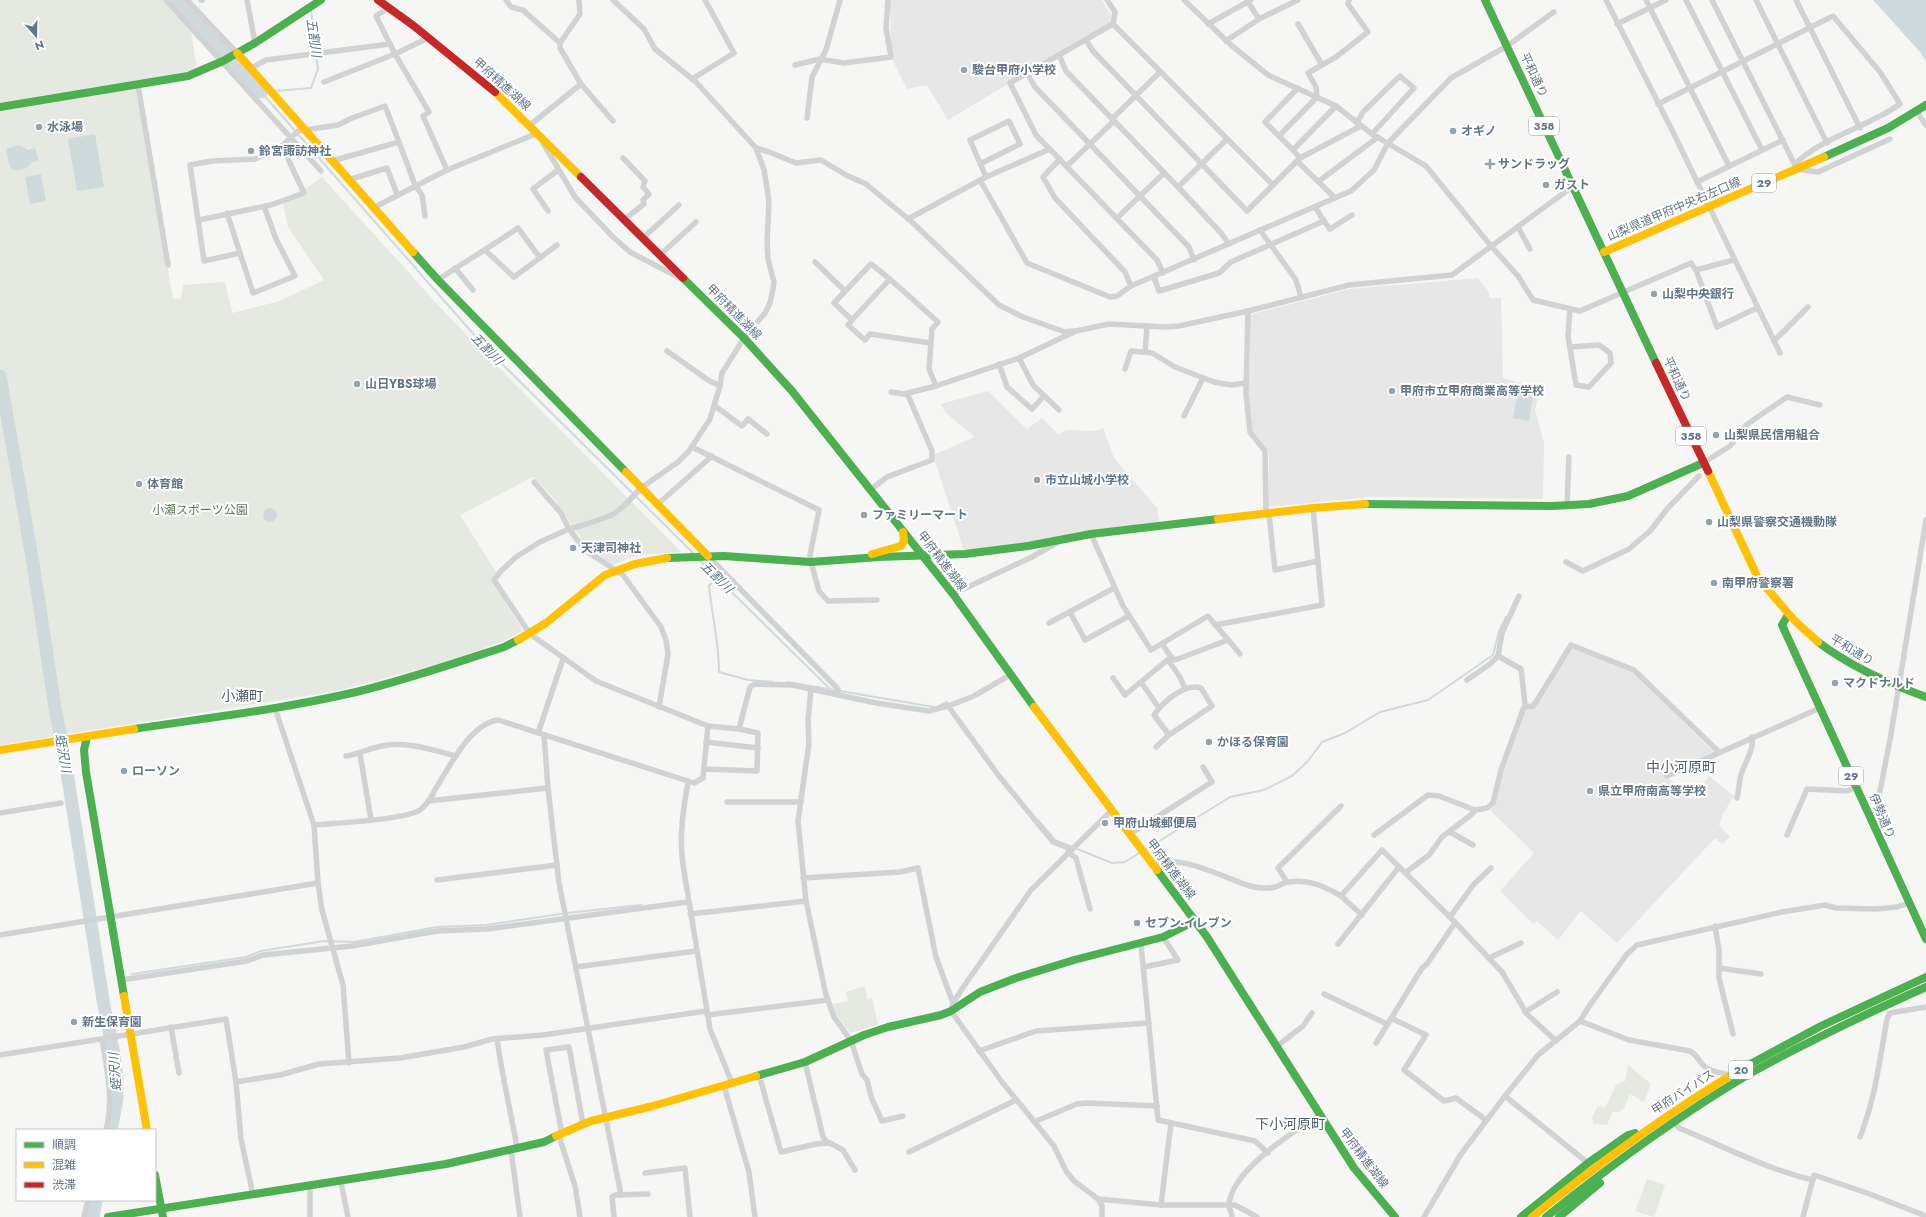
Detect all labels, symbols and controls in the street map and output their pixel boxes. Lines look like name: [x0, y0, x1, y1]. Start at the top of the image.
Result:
north arrow: [16, 16, 56, 56]
water label: 五割川: [302, 17, 326, 61]
text: N: [33, 36, 46, 54]
street label: 平和通り: [1516, 49, 1552, 101]
street label: 甲府精進湖線: [469, 53, 535, 115]
place label: 駿台甲府小学校: [972, 61, 1056, 79]
marker: 駿台甲府小学校: [959, 65, 969, 75]
road number: 358: [1529, 117, 1559, 135]
place label: 水泳場: [47, 118, 83, 136]
marker: 水泳場: [34, 122, 44, 132]
place label: オギノ: [1461, 122, 1497, 140]
marker: オギノ: [1448, 126, 1458, 136]
place label: 鈴宮諏訪神社: [258, 142, 331, 160]
marker: 鈴宮諏訪神社: [246, 146, 256, 156]
place label: サンドラッグ: [1498, 155, 1570, 173]
marker: サンドラッグ: [1485, 159, 1495, 169]
street label: 山梨県道甲府中央右左口線: [1604, 173, 1744, 245]
road number: 29: [1752, 174, 1776, 192]
place label: ガスト: [1554, 176, 1590, 194]
marker: ガスト: [1541, 180, 1551, 190]
street label: 甲府精進湖線: [702, 280, 766, 344]
place label: 山梨中央銀行: [1662, 285, 1734, 303]
marker: 山梨中央銀行: [1649, 289, 1659, 299]
water label: 五割川: [467, 328, 509, 371]
street label: 平和通り: [1659, 353, 1695, 405]
place label: 山日YBS球場: [365, 375, 436, 393]
marker: 山日YBS球場: [352, 379, 362, 389]
place label: 甲府市立甲府商業高等学校: [1400, 382, 1544, 400]
marker: 甲府市立甲府商業高等学校: [1387, 386, 1397, 396]
place label: 山梨県民信用組合: [1724, 426, 1820, 444]
road number: 358: [1676, 427, 1706, 445]
marker: 山梨県民信用組合: [1711, 430, 1721, 440]
place label: 市立山城小学校: [1045, 471, 1129, 489]
place label: 体育館: [147, 475, 183, 493]
marker: 市立山城小学校: [1032, 475, 1042, 485]
marker: 体育館: [134, 479, 144, 489]
park label: 小瀬スポーツ公園: [152, 501, 248, 519]
place label: ファミリーマート: [872, 506, 968, 524]
marker: ファミリーマート: [859, 510, 869, 520]
place label: 山梨県警察交通機動隊: [1717, 513, 1837, 531]
marker: 山梨県警察交通機動隊: [1704, 517, 1714, 527]
street label: 甲府精進湖線: [913, 527, 971, 595]
place label: 天津司神社: [581, 539, 641, 557]
marker: 天津司神社: [568, 543, 578, 553]
water label: 五割川: [696, 556, 739, 599]
place label: 南甲府警察署: [1722, 574, 1794, 592]
marker: 南甲府警察署: [1709, 578, 1719, 588]
street label: 平和通り: [1827, 630, 1877, 670]
place label: マクドナルド: [1843, 674, 1915, 692]
marker: マクドナルド: [1830, 678, 1840, 688]
district label: 小瀬町: [221, 686, 263, 706]
water label: 蛭沢川: [50, 732, 76, 776]
place label: かほる保育園: [1217, 733, 1289, 751]
marker: かほる保育園: [1204, 737, 1214, 747]
district label: 中小河原町: [1646, 757, 1716, 777]
place label: ローソン: [132, 762, 180, 780]
marker: ローソン: [119, 766, 129, 776]
road number: 29: [1839, 767, 1863, 785]
place label: 県立甲府南高等学校: [1598, 782, 1706, 800]
marker: 県立甲府南高等学校: [1585, 786, 1595, 796]
street label: 伊勢通り: [1864, 790, 1900, 842]
place label: 甲府山城郵便局: [1113, 814, 1197, 832]
marker: 甲府山城郵便局: [1100, 818, 1110, 828]
street label: 甲府精進湖線: [1142, 835, 1200, 903]
place label: セブン-イレブン: [1145, 914, 1232, 932]
marker: セブン-イレブン: [1132, 918, 1142, 928]
place label: 新生保育園: [82, 1013, 142, 1031]
marker: 新生保育園: [69, 1017, 79, 1027]
water label: 蛭沢川: [104, 1050, 126, 1092]
road number: 20: [1729, 1061, 1753, 1079]
street label: 甲府バイパス: [1648, 1065, 1718, 1119]
district label: 下小河原町: [1255, 1114, 1325, 1134]
street label: 甲府精進湖線: [1335, 1124, 1393, 1192]
legend: [16, 1129, 156, 1201]
text: 順調: [52, 1136, 76, 1154]
text: 混雑: [52, 1156, 76, 1174]
text: 渋滞: [52, 1176, 76, 1194]

